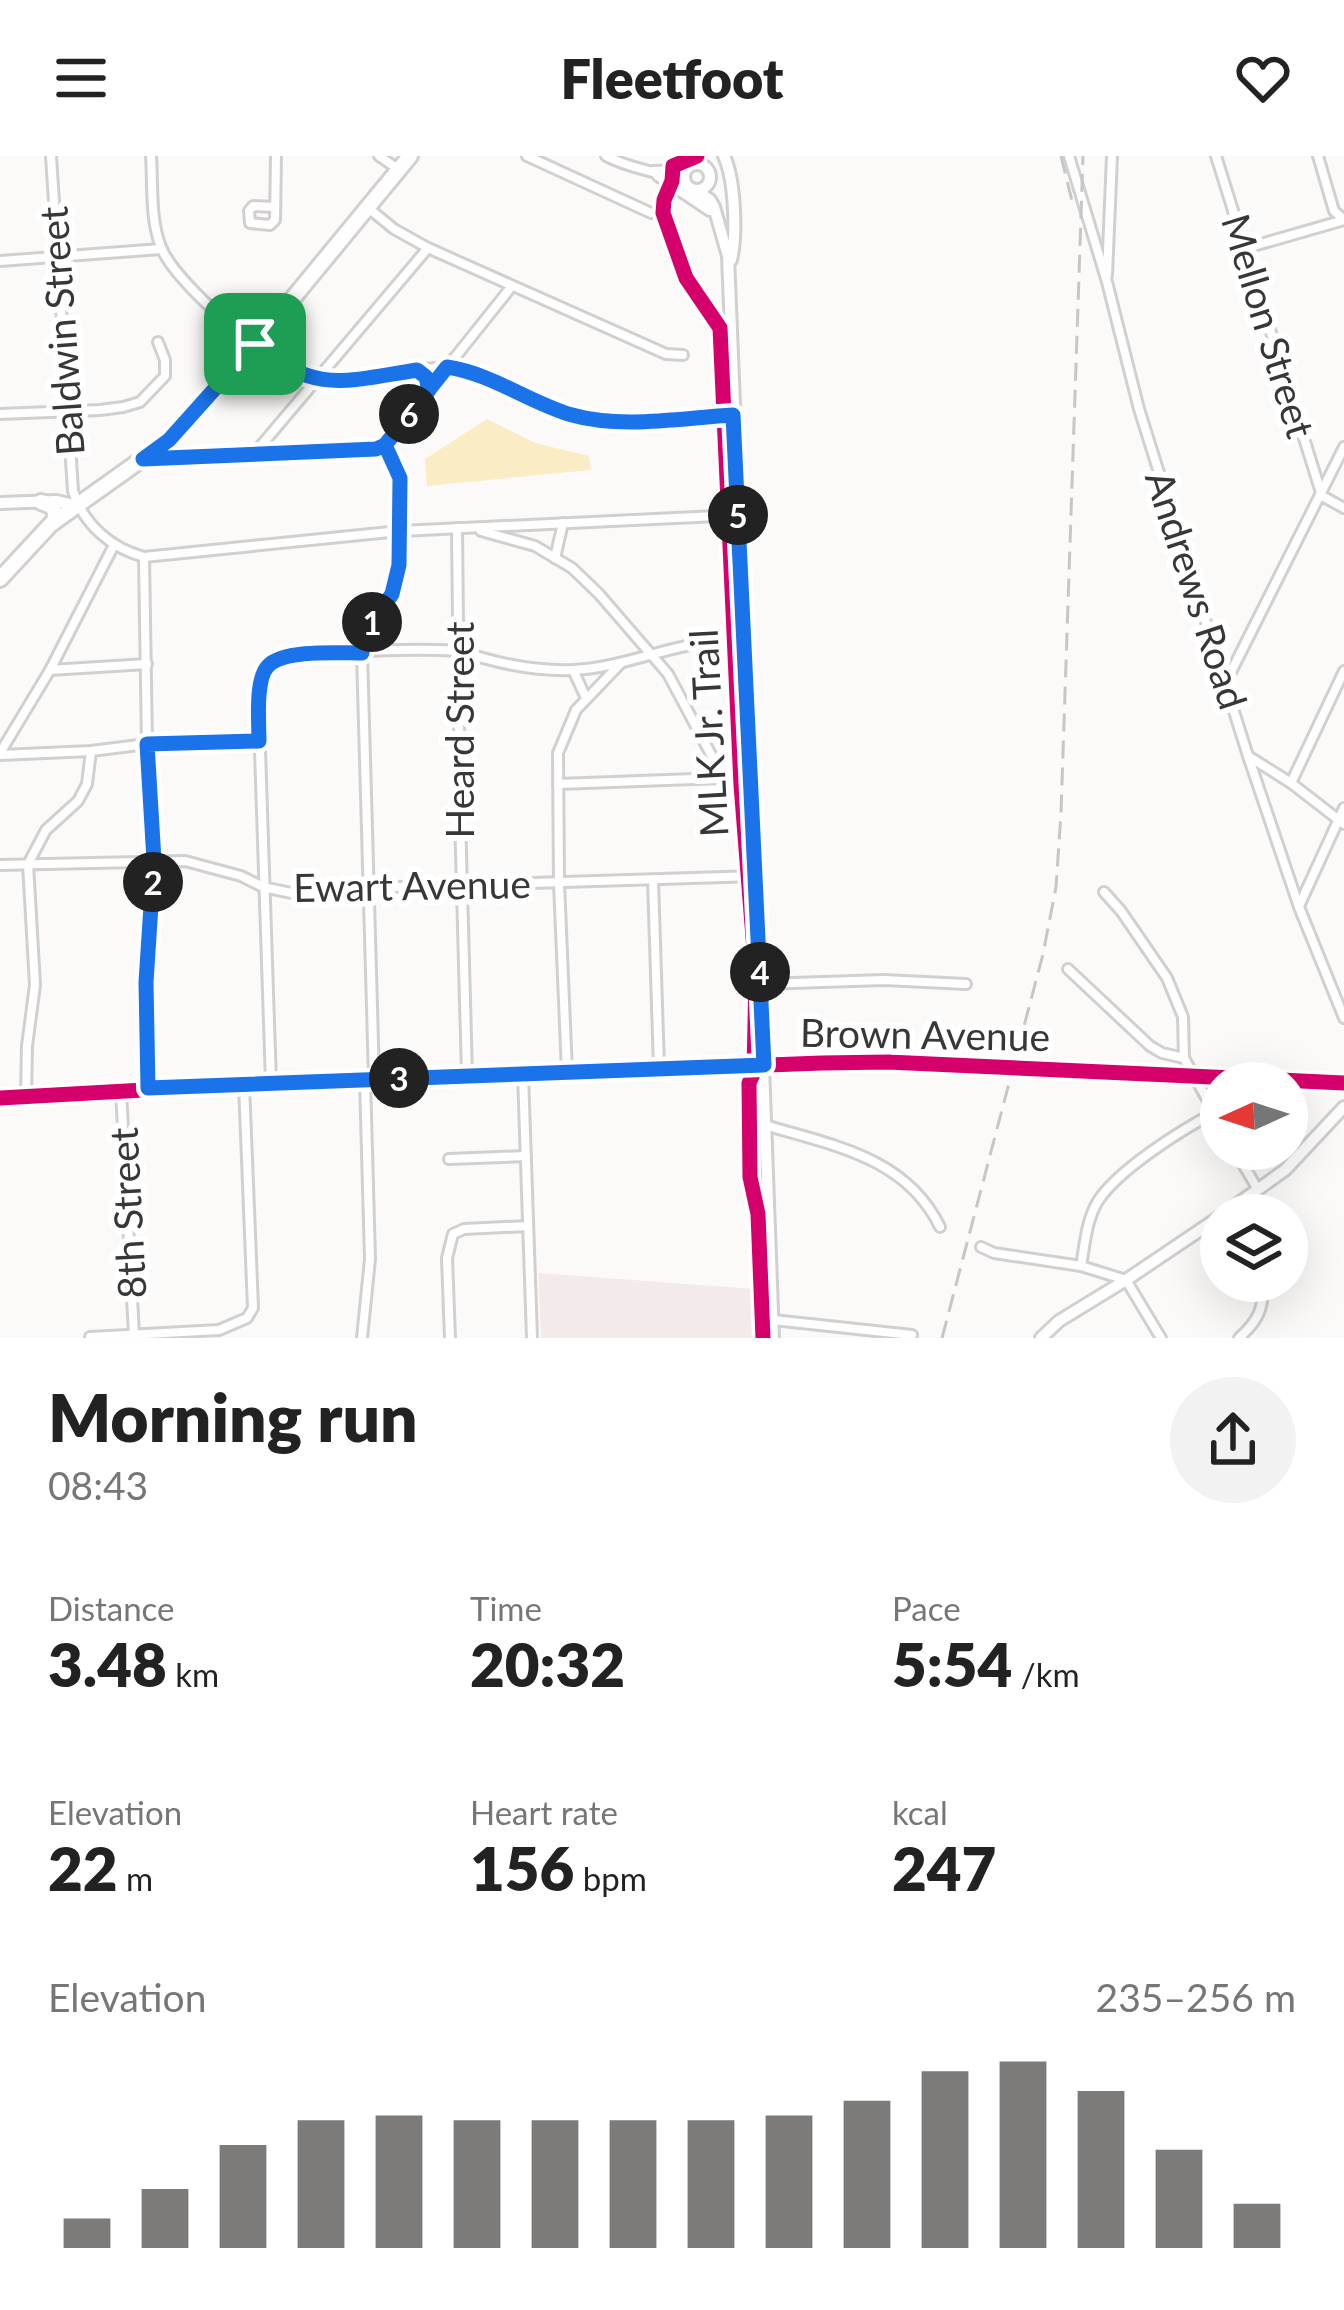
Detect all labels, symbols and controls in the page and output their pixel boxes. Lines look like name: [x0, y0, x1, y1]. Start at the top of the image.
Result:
icon: menu: [48, 45, 114, 111]
icon: heart: [1230, 45, 1296, 111]
text: Fleetfoot: [560, 46, 784, 111]
street label: Baldwin Street: [29, 205, 93, 457]
street label: Mellon Street: [1213, 208, 1325, 443]
pin: [204, 293, 306, 395]
icon: arrive: [222, 311, 288, 377]
pin: 6: [379, 384, 439, 444]
text: 6: [399, 394, 419, 434]
street label: Andrews Road: [1137, 465, 1257, 715]
pin: 5: [708, 485, 768, 545]
text: 5: [728, 495, 748, 535]
pin: 1: [342, 592, 402, 652]
text: 1: [362, 602, 382, 642]
street label: Heard Street: [436, 621, 482, 839]
street label: MLK Jr. Trail: [680, 628, 736, 838]
pin: 2: [123, 852, 183, 912]
street label: Ewart Avenue: [293, 860, 531, 910]
text: 2: [143, 862, 163, 902]
pin: 4: [730, 942, 790, 1002]
text: 4: [750, 952, 770, 992]
street label: Brown Avenue: [800, 1009, 1050, 1059]
pin: 3: [369, 1048, 429, 1108]
text: 3: [389, 1058, 409, 1098]
north arrow: [1200, 1062, 1308, 1170]
map controls: [1200, 1062, 1308, 1302]
street label: 8th Street: [100, 1126, 154, 1300]
button: layers: [1200, 1194, 1308, 1302]
text: Morning run: [48, 1377, 418, 1456]
button: share: [1170, 1377, 1296, 1503]
text: 08:43: [48, 1462, 148, 1508]
text: Distance: [48, 1588, 175, 1628]
text: Time: [470, 1588, 542, 1628]
text: Pace: [892, 1588, 961, 1628]
text: 3.48: [48, 1628, 167, 1700]
text: 20:32: [470, 1628, 625, 1700]
text: 5:54: [892, 1628, 1012, 1700]
text: km: [167, 1654, 219, 1694]
text: /km: [1012, 1654, 1080, 1694]
text: Elevation: [48, 1792, 182, 1832]
text: Heart rate: [470, 1792, 618, 1832]
text: kcal: [892, 1792, 948, 1832]
text: 22: [48, 1832, 118, 1904]
text: 156: [470, 1832, 574, 1904]
text: 247: [892, 1832, 996, 1904]
text: m: [118, 1858, 153, 1898]
text: bpm: [574, 1858, 647, 1898]
text: Elevation: [48, 1974, 206, 2020]
text: 235–256 m: [1096, 1974, 1296, 2020]

